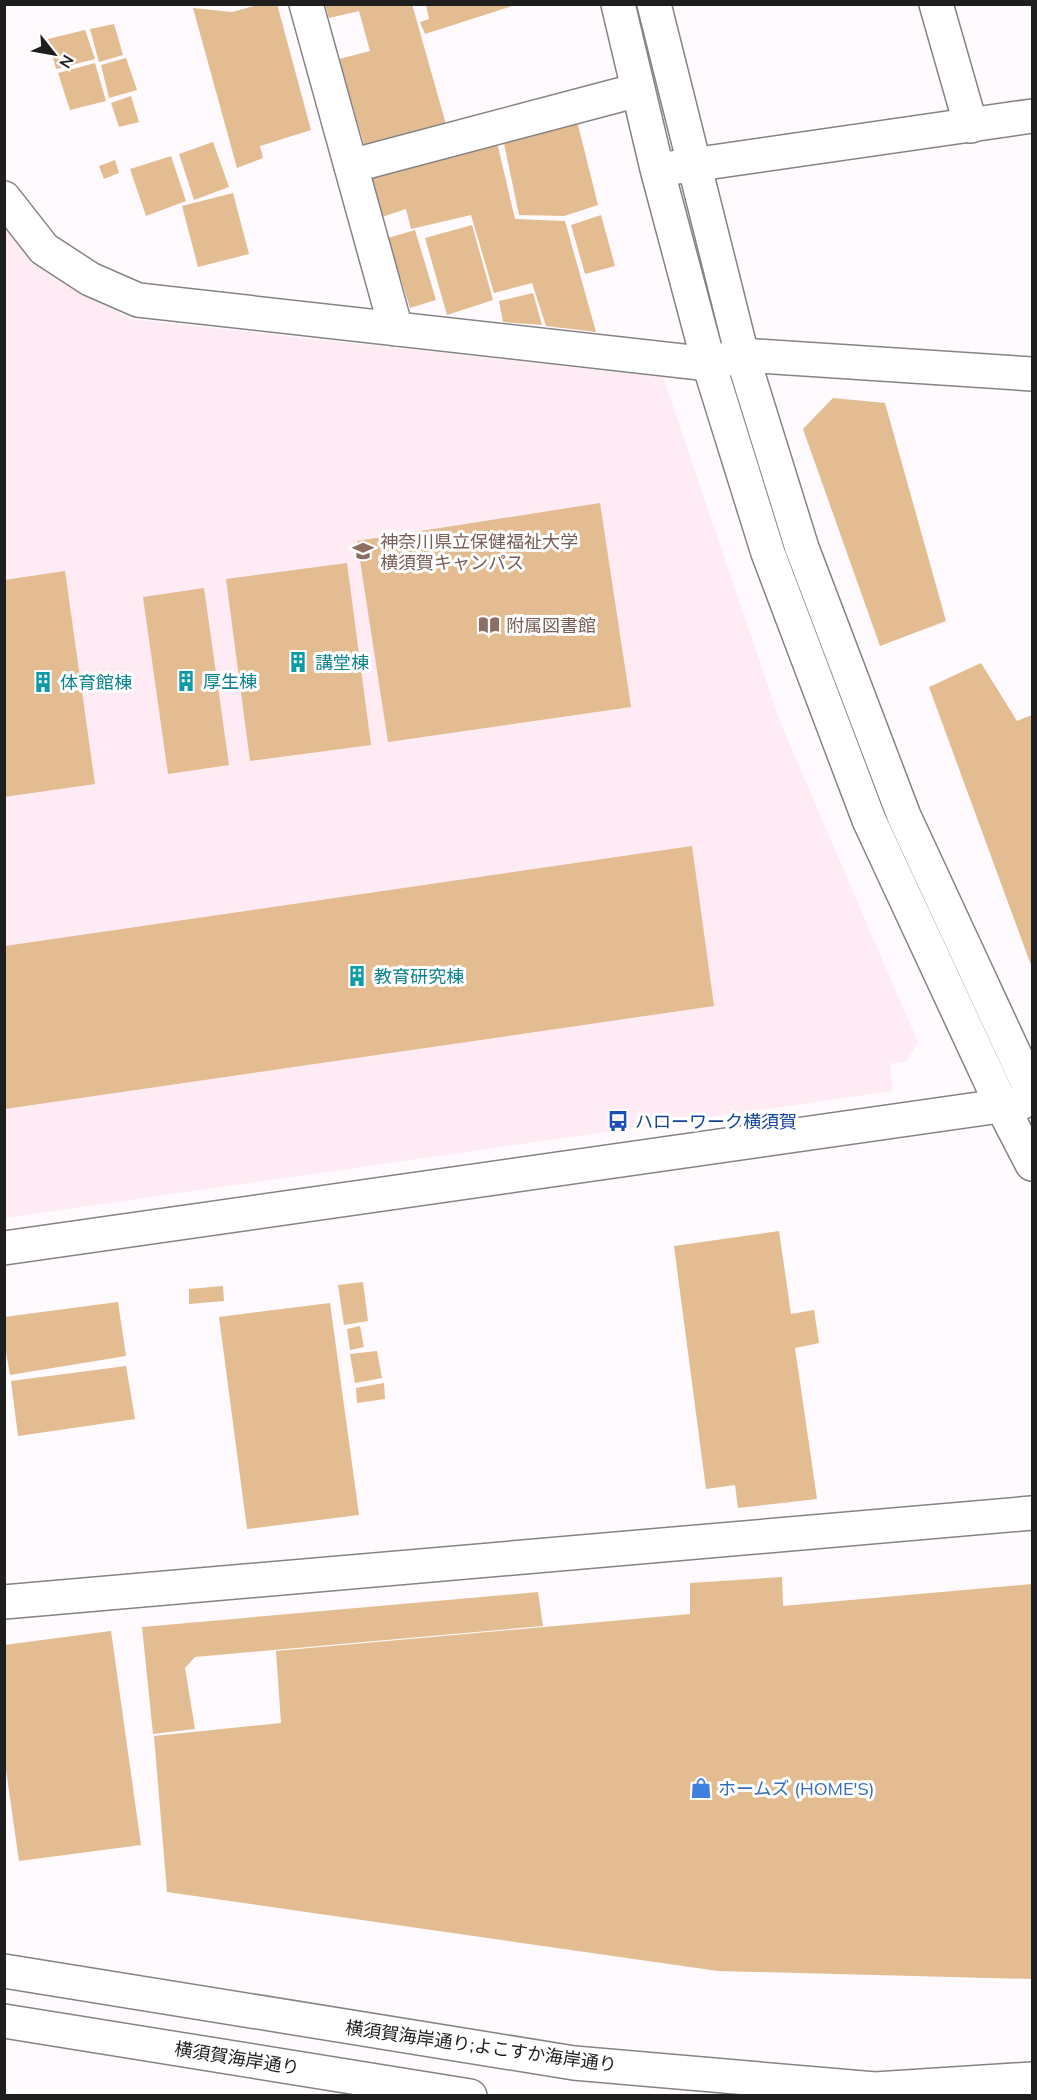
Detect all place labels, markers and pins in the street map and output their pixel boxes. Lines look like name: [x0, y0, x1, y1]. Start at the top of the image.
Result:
place label: 神奈川県立保健福祉大学 横須賀キャンパス: [380, 530, 578, 574]
school or university icon: 神奈川県立保健福祉大学 横須賀キャンパス: [351, 539, 375, 563]
library icon: 附属図書館: [477, 613, 501, 637]
place label: 附属図書館: [506, 614, 596, 637]
building icon: 講堂棟: [286, 650, 310, 674]
place label: 講堂棟: [315, 651, 369, 674]
building icon: 厚生棟: [174, 669, 198, 693]
building icon: 体育館棟: [31, 670, 55, 694]
place label: 厚生棟: [203, 670, 257, 693]
place label: 体育館棟: [60, 671, 132, 694]
building icon: 教育研究棟: [345, 964, 369, 988]
place label: 教育研究棟: [374, 965, 464, 988]
bus stop icon: ハローワーク横須賀: [606, 1109, 630, 1133]
place label: ハローワーク横須賀: [635, 1110, 797, 1133]
shop icon: ホームズ (HOME'S): [689, 1776, 713, 1800]
place label: ホームズ (HOME'S): [718, 1777, 875, 1800]

